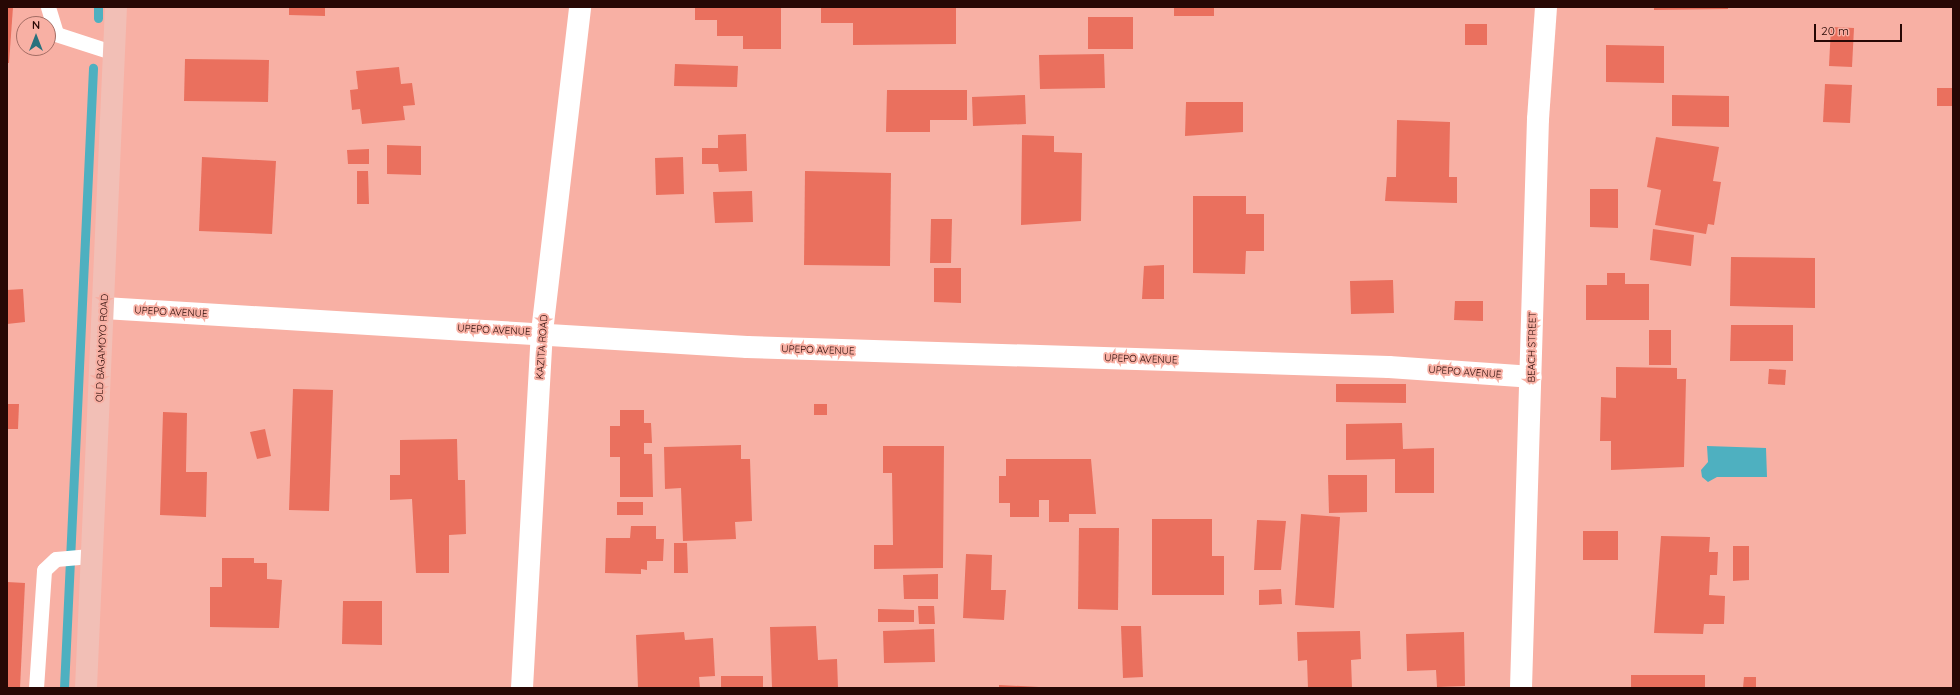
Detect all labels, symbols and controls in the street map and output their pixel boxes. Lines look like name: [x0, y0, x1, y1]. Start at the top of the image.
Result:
north arrow: [16, 16, 56, 56]
scale bar: [1816, 16, 1904, 42]
text: N: [32, 18, 40, 32]
text: 20 m: [1821, 23, 1849, 38]
street label: OLD BAGAMOYO ROAD: [93, 294, 111, 402]
street label: UPEPO AVENUE: [134, 304, 208, 320]
street label: BEACH STREET: [1525, 311, 1539, 383]
street label: KAZITA ROAD: [534, 314, 550, 380]
street label: UPEPO AVENUE: [457, 322, 531, 338]
street label: UPEPO AVENUE: [781, 343, 855, 357]
street label: UPEPO AVENUE: [1104, 352, 1178, 366]
street label: UPEPO AVENUE: [1428, 363, 1502, 381]

